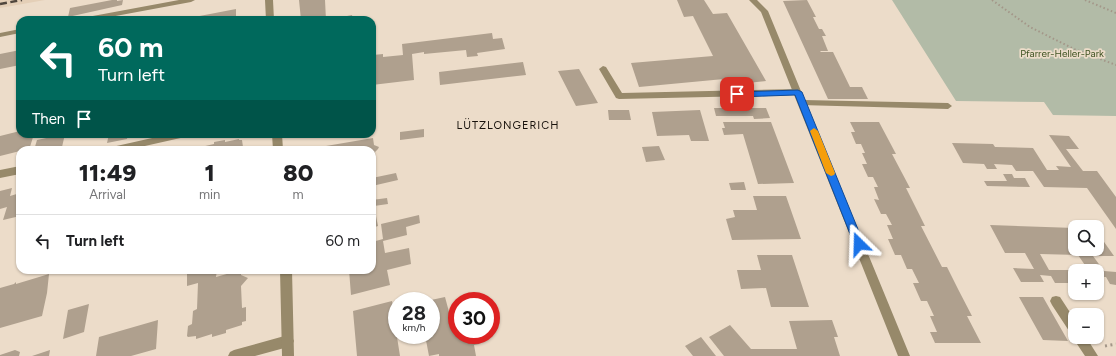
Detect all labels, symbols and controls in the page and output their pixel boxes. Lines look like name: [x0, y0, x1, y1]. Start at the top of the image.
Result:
text: 60 m: [98, 30, 163, 64]
icon: left: [32, 32, 84, 84]
park label: Pfarrer-Heller-Park: [1020, 47, 1104, 60]
text: Turn left: [98, 64, 165, 86]
pin: [720, 77, 754, 111]
icon: arrive: [726, 83, 748, 105]
icon: arrive: [73, 108, 95, 130]
text: Then: [32, 110, 65, 128]
district label: LÜTZLONGERICH: [456, 118, 560, 132]
text: 11:49: [79, 158, 136, 187]
text: 1: [205, 158, 215, 187]
text: 80: [283, 158, 313, 187]
text: Arrival: [89, 187, 126, 202]
text: min: [199, 187, 220, 202]
text: m: [293, 187, 304, 202]
map controls: [1068, 220, 1104, 344]
button: search: [1068, 220, 1104, 256]
position arrow: [838, 223, 880, 265]
icon: left: [32, 230, 54, 252]
text: Turn left: [66, 232, 124, 250]
text: 60 m: [325, 232, 360, 250]
button: +: [1068, 264, 1104, 300]
speed limit sign: 30: [448, 292, 500, 344]
text: 28: [402, 301, 426, 325]
button: −: [1068, 308, 1104, 344]
text: km/h: [403, 321, 425, 334]

